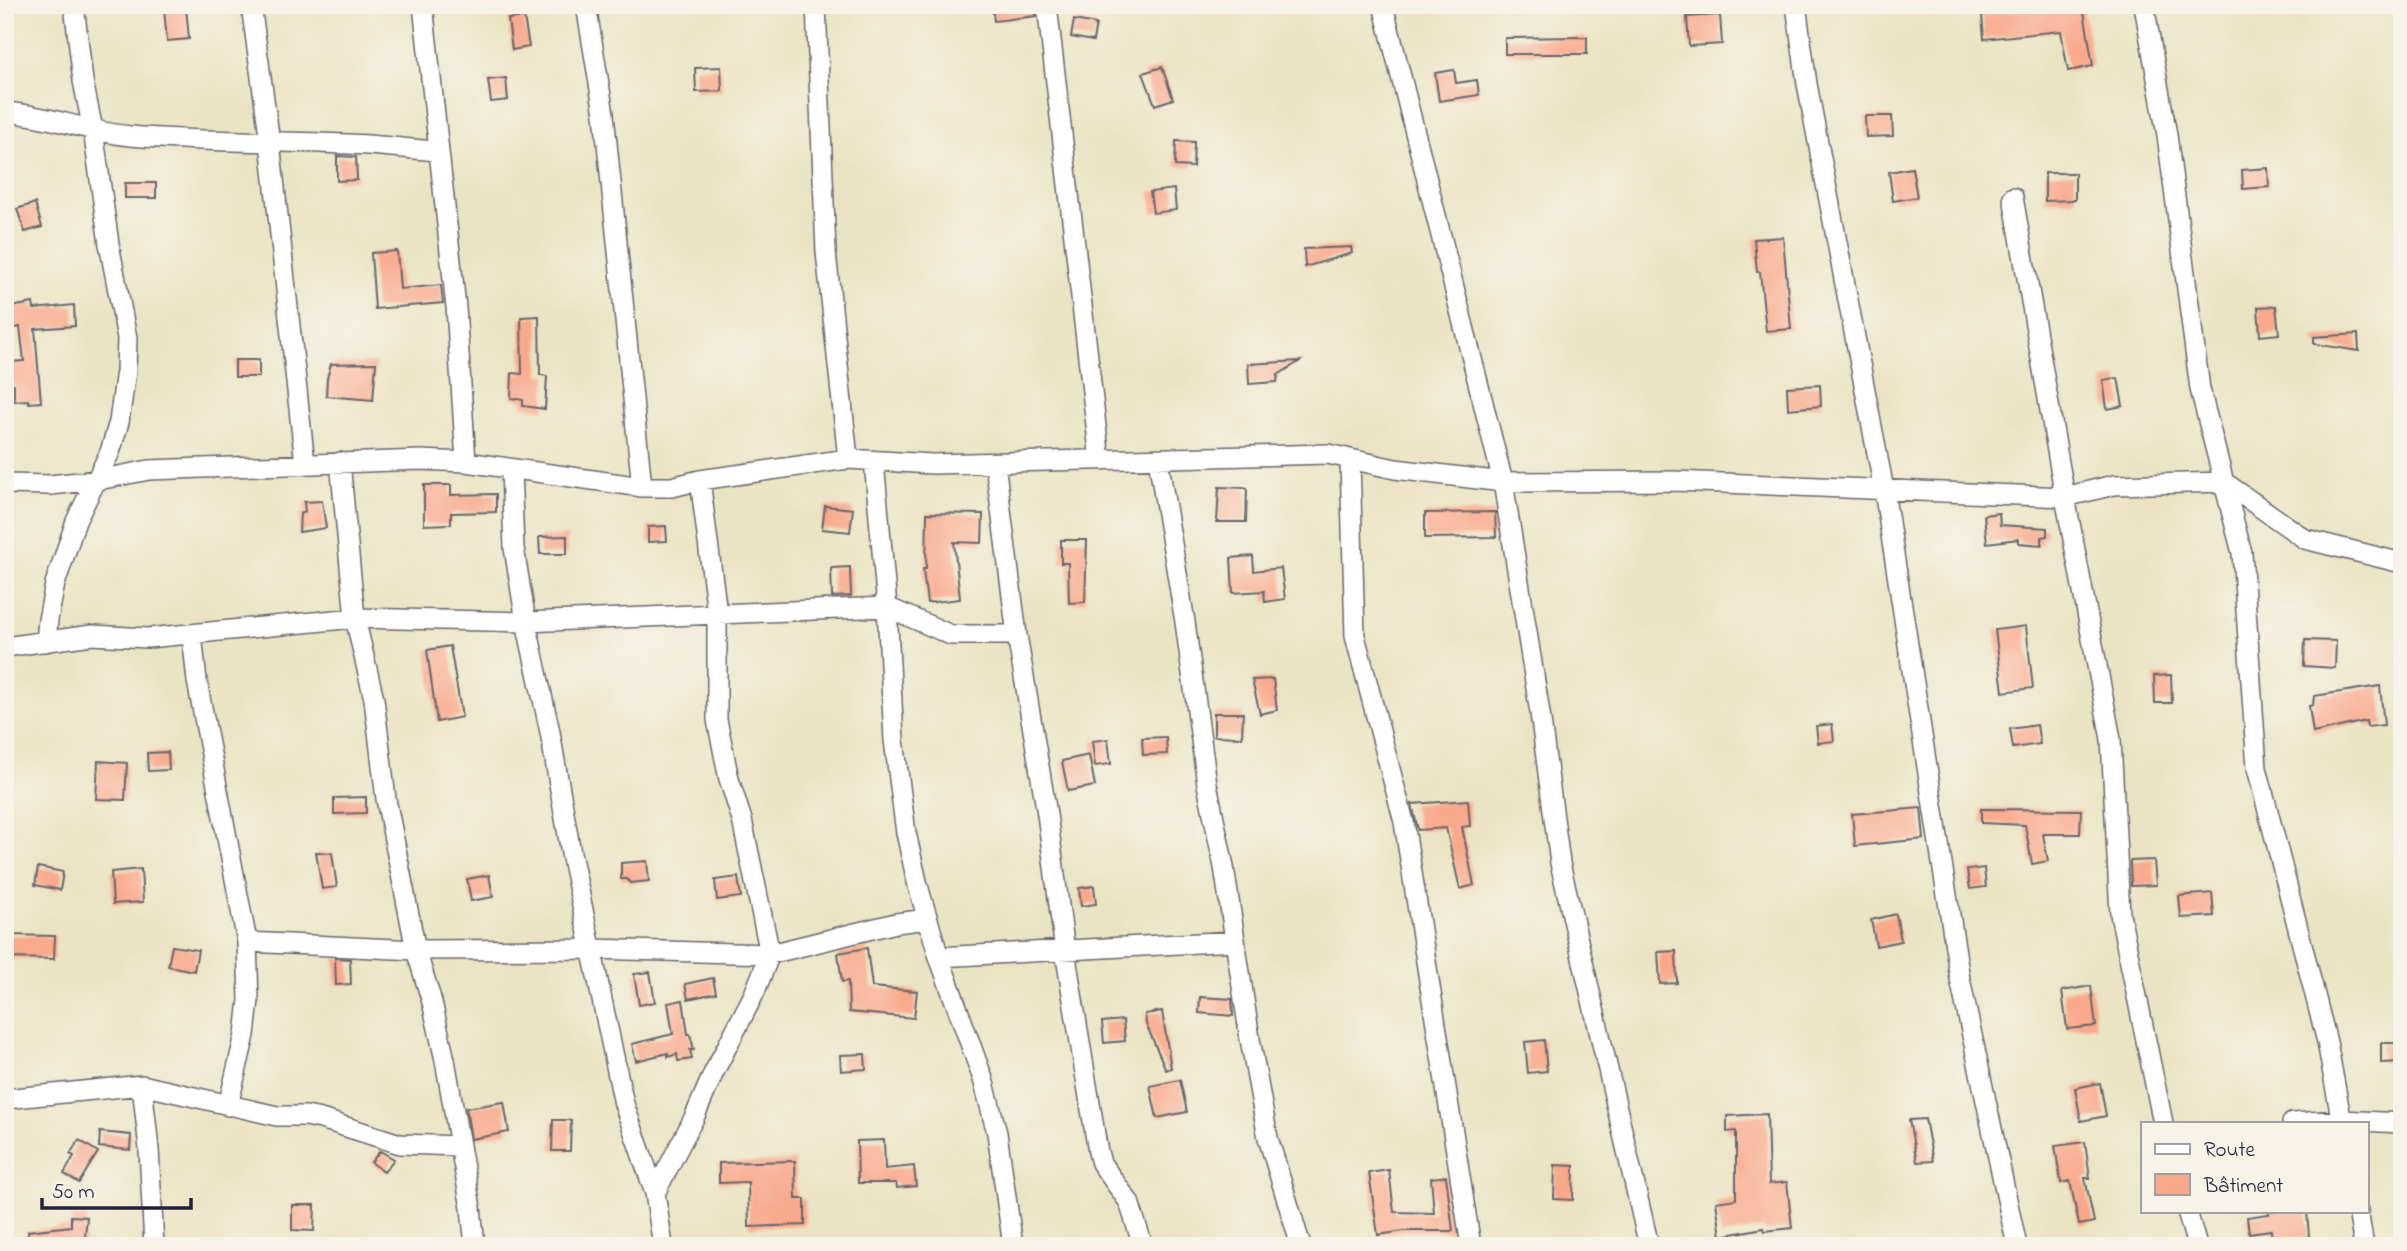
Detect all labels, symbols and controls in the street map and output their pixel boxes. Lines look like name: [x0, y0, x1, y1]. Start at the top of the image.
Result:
legend: [2141, 1122, 2368, 1212]
text: Route: [2204, 1136, 2256, 1166]
scale bar: [42, 1167, 191, 1211]
text: Bâtiment: [2203, 1172, 2283, 1202]
text: 50 m: [52, 1178, 95, 1208]

